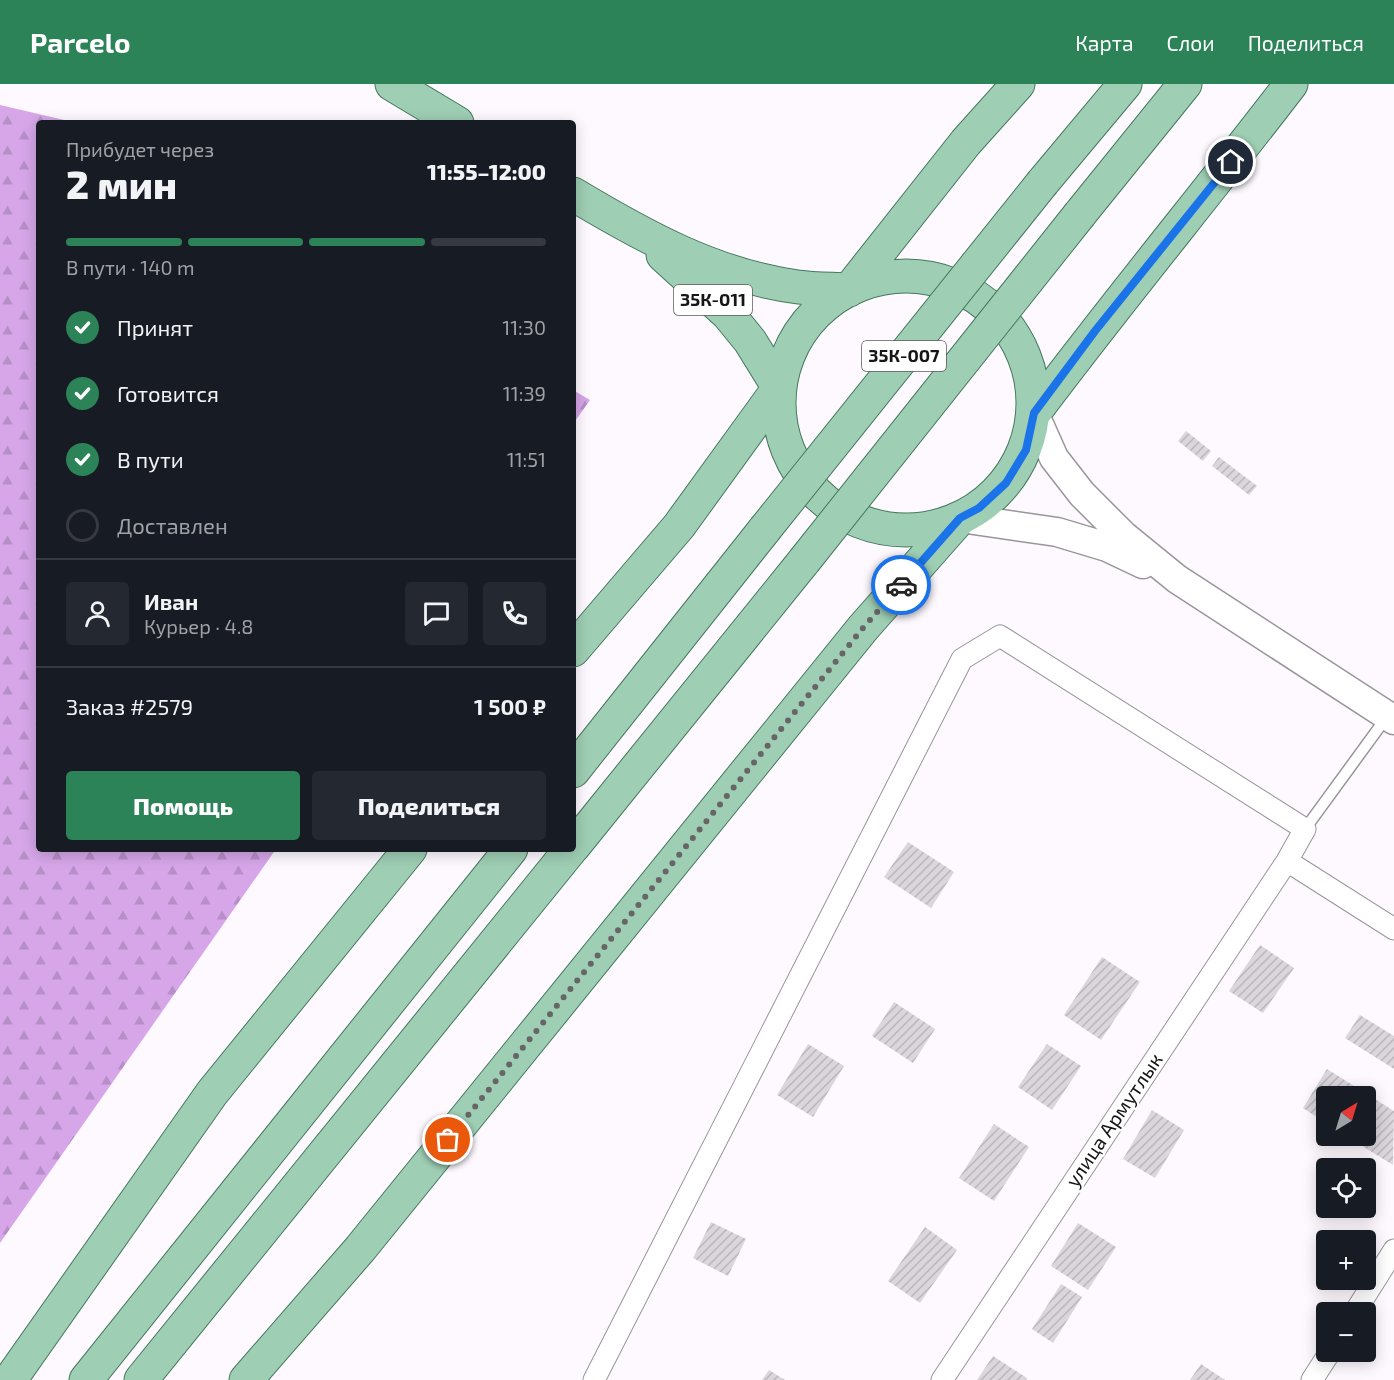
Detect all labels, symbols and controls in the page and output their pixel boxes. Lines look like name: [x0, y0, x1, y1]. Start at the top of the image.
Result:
text: Parcelo: [30, 25, 130, 59]
text: Карта: [1075, 30, 1134, 55]
text: Слои: [1167, 30, 1215, 55]
text: Поделиться: [1248, 30, 1364, 55]
pin: [1205, 136, 1256, 187]
text: Прибудет через: [66, 137, 214, 161]
icon: home: [1214, 145, 1247, 178]
text: 11:55–12:00: [427, 158, 546, 184]
text: 2 мин: [66, 160, 177, 207]
text: В пути · 140 m: [66, 255, 194, 279]
road number: 35К-011: [674, 285, 752, 315]
icon: check: [66, 311, 99, 344]
text: Принят: [117, 314, 193, 340]
text: 11:30: [502, 315, 546, 339]
road number: 35К-007: [862, 341, 946, 371]
icon: check: [66, 377, 99, 410]
text: Готовится: [117, 380, 219, 406]
text: 11:39: [503, 381, 546, 405]
icon: check: [66, 443, 99, 476]
text: В пути: [117, 446, 184, 472]
text: 11:51: [507, 447, 546, 471]
text: Доставлен: [117, 512, 228, 538]
courier: [871, 555, 931, 615]
icon: car: [885, 569, 918, 602]
button: person: [66, 582, 129, 645]
button: chat: [405, 582, 468, 645]
button: phone: [483, 582, 546, 645]
text: Иван: [144, 588, 198, 614]
text: Курьер · 4.8: [144, 614, 253, 638]
text: Заказ #2579: [66, 693, 193, 719]
text: 1 500 ₽: [474, 693, 546, 719]
button: Помощь: [66, 771, 300, 840]
button: Поделиться: [312, 771, 546, 840]
street label: улица Армутлык: [1060, 1048, 1168, 1191]
north arrow: [1316, 1086, 1376, 1146]
map controls: [1316, 1086, 1376, 1362]
pin: [422, 1114, 473, 1165]
icon: bag: [431, 1123, 464, 1156]
button: locate: [1316, 1158, 1376, 1218]
button: +: [1316, 1230, 1376, 1290]
button: −: [1316, 1302, 1376, 1362]

